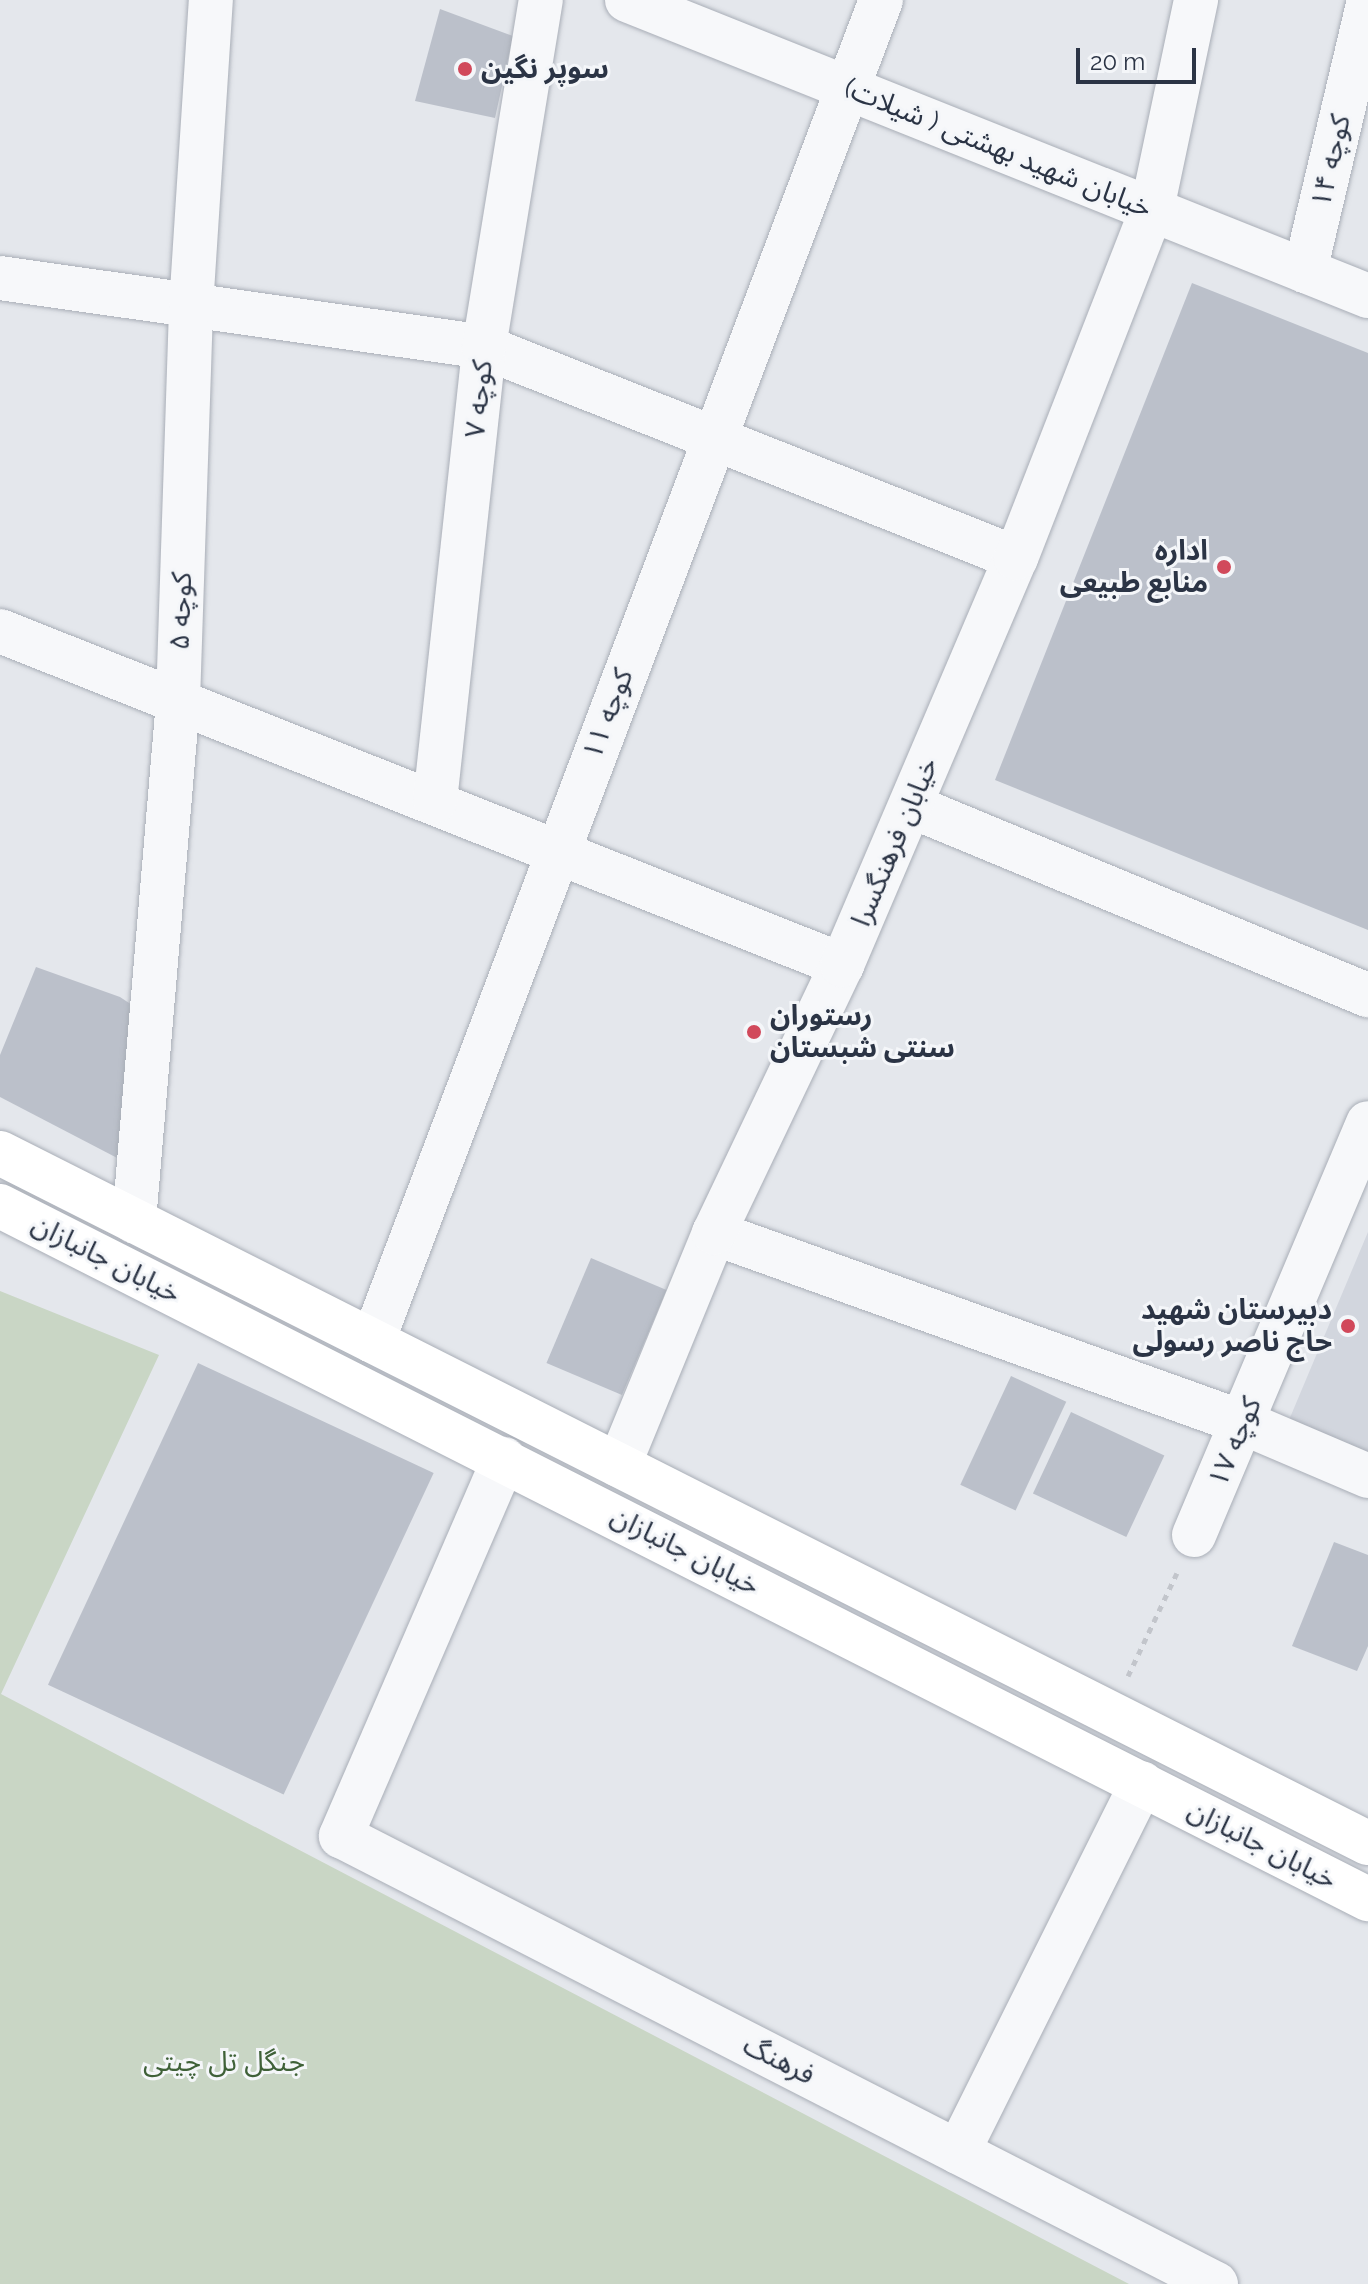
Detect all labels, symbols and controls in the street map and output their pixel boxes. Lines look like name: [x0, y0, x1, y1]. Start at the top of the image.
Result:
scale bar: [1080, 32, 1200, 82]
text: 20 m: [1090, 47, 1145, 76]
place label: سوپر نگین: [481, 52, 609, 86]
marker: سوپر نگین: [456, 60, 474, 78]
street label: خیابان شهید بهشتی ( شیلات): [839, 71, 1157, 225]
street label: کوچه ۱۴: [1304, 111, 1358, 211]
street label: کوچه ۷: [458, 358, 500, 440]
place label: اداره منابع طبیعی: [1060, 534, 1208, 600]
marker: اداره منابع طبیعی: [1215, 558, 1233, 576]
street label: کوچه ۵: [163, 571, 199, 651]
street label: کوچه ۱۱: [575, 664, 641, 764]
street label: خیابان فرهنگسرا: [844, 752, 946, 932]
place label: رستوران سنتی شبستان: [770, 999, 955, 1065]
marker: رستوران سنتی شبستان: [745, 1023, 763, 1041]
street label: خیابان جانبازان: [26, 1207, 186, 1311]
place label: دبیرستان شهید حاج ناصر رسولی: [1133, 1293, 1332, 1359]
marker: دبیرستان شهید حاج ناصر رسولی: [1339, 1317, 1357, 1335]
street label: کوچه ۱۷: [1201, 1392, 1269, 1492]
street label: خیابان جانبازان: [605, 1499, 765, 1603]
street label: خیابان جانبازان: [1182, 1793, 1342, 1897]
street label: فرهنگ: [738, 2028, 820, 2092]
park label: جنگل تل چیتی: [143, 2045, 305, 2079]

